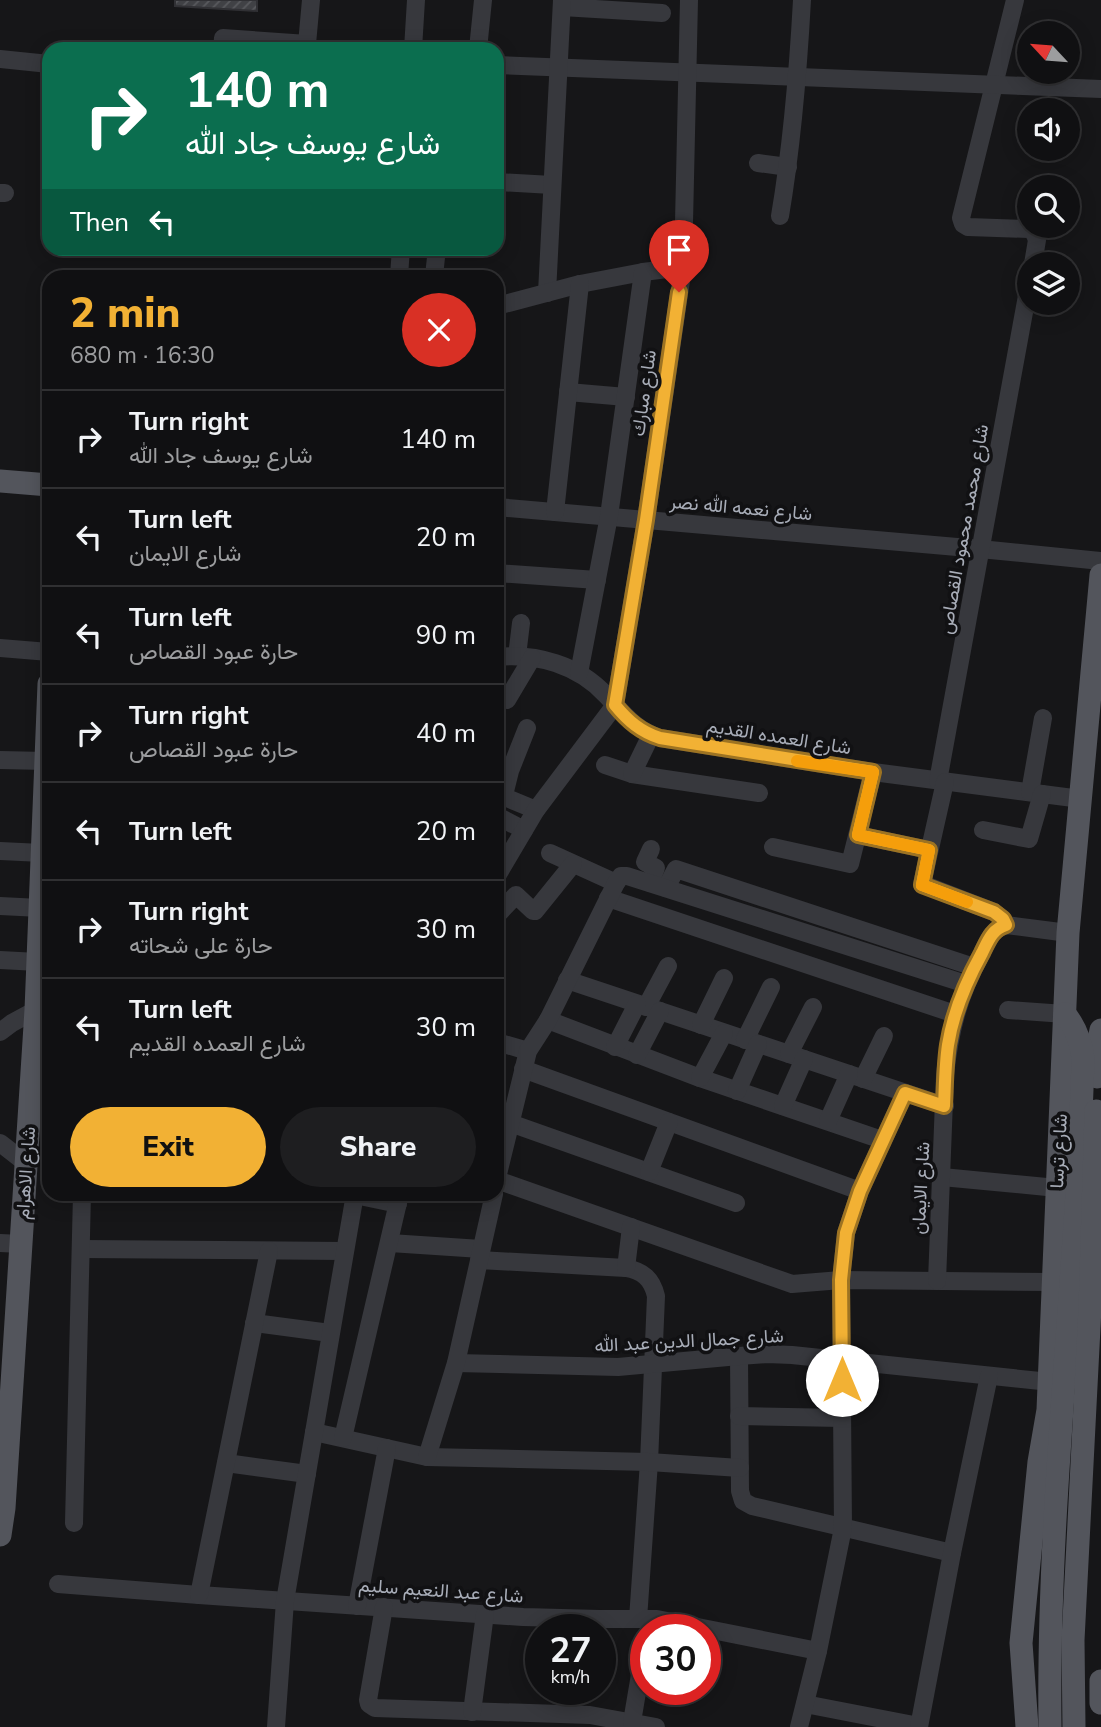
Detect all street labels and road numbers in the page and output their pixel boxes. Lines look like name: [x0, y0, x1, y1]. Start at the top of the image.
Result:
street label: شارع مبارك: [625, 348, 663, 438]
street label: شارع محمد محمود القصاص: [933, 422, 995, 636]
street label: شارع نعمه الله نصر: [668, 489, 813, 527]
street label: شارع العمده القديم: [705, 713, 853, 761]
street label: شارع ترسا: [1044, 1113, 1074, 1189]
street label: شارع الاهرام: [10, 1126, 42, 1220]
street label: شارع الايمان: [906, 1141, 936, 1235]
street label: شارع جمال الدين عبد الله: [594, 1323, 784, 1359]
street label: شارع عبد النعيم سليم: [357, 1572, 524, 1610]

